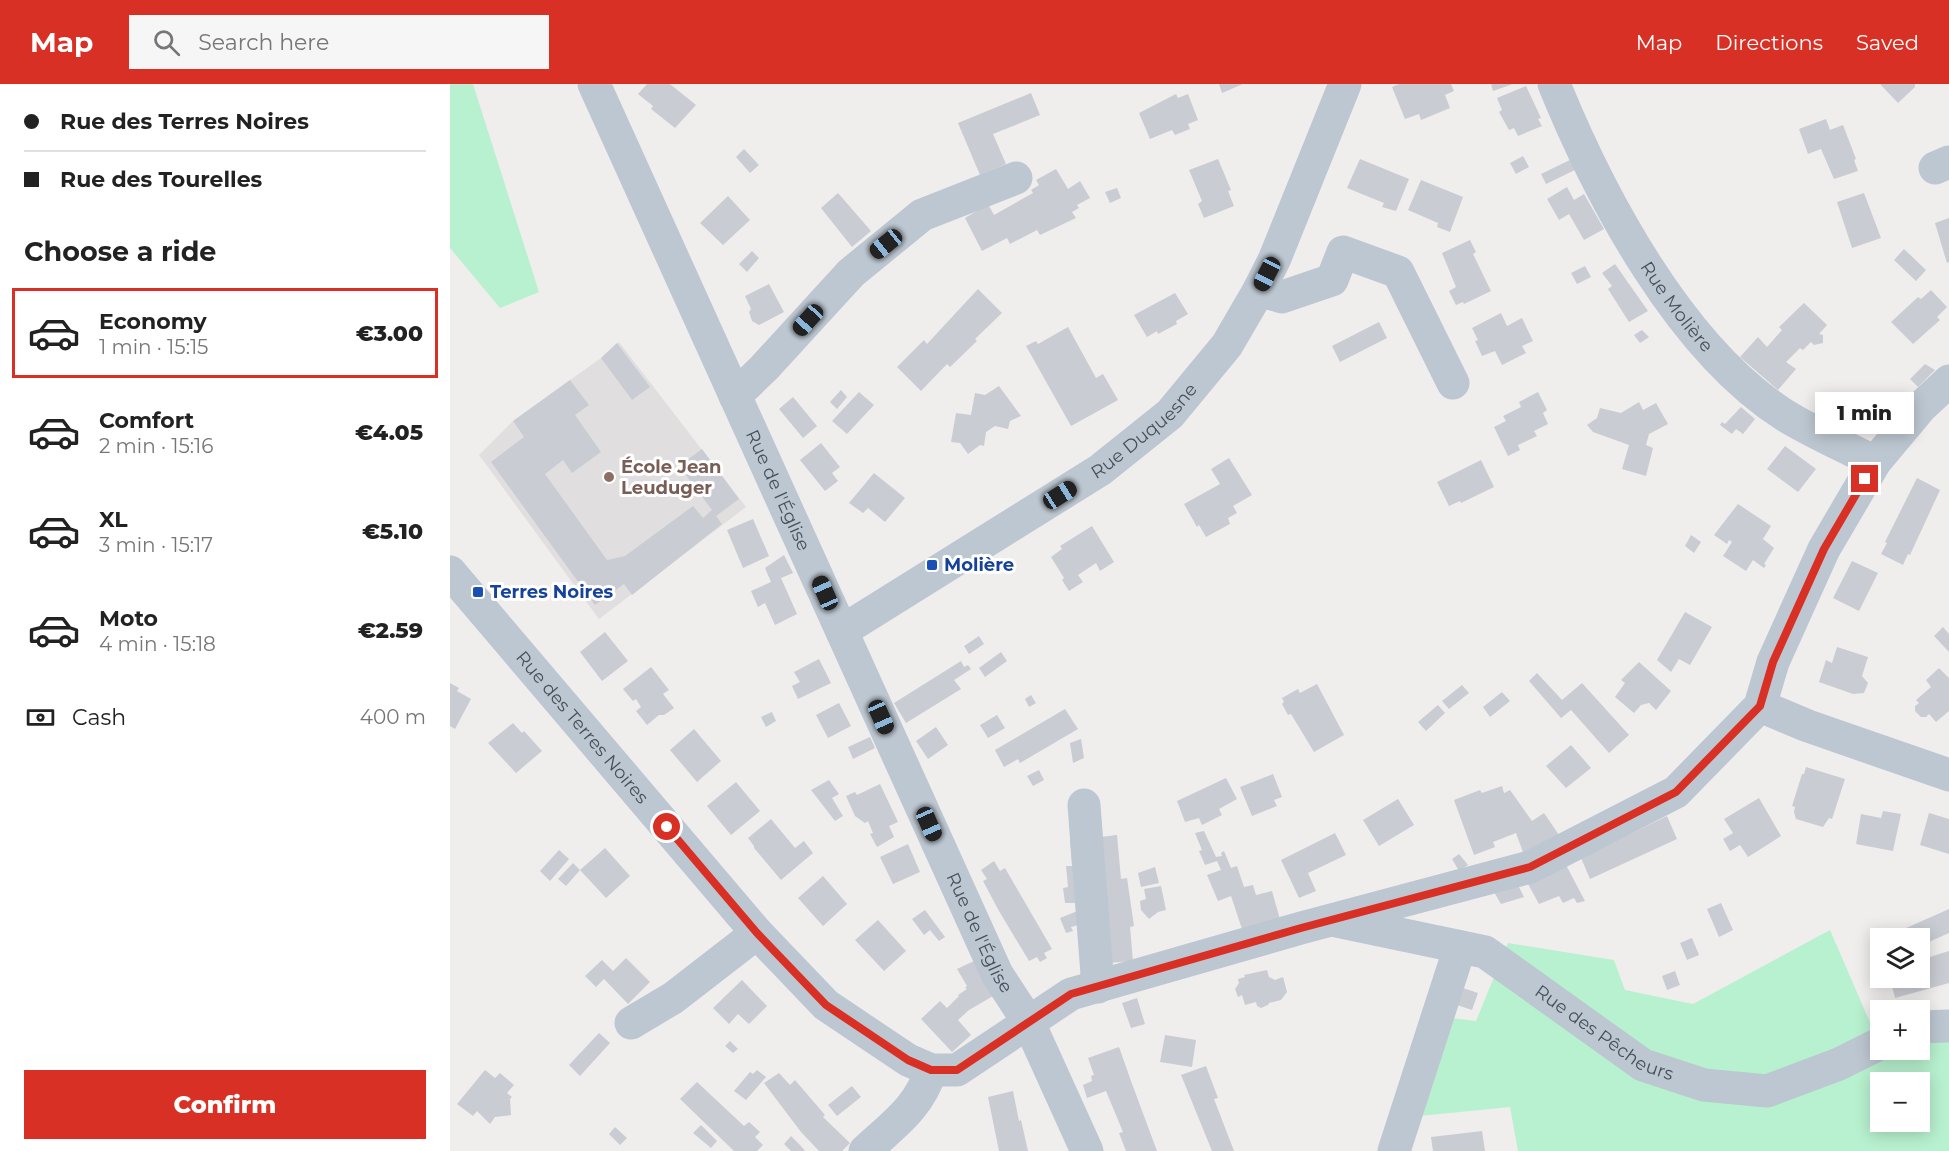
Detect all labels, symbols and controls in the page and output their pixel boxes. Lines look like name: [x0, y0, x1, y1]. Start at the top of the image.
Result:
search box: [129, 15, 549, 69]
text: Map: [30, 25, 93, 59]
icon: search: [150, 26, 183, 59]
text: Search here: [198, 29, 329, 56]
text: Map: [1636, 30, 1682, 55]
text: Directions: [1715, 30, 1823, 55]
text: Saved: [1856, 30, 1919, 55]
text: Rue des Terres Noires: [60, 108, 309, 135]
text: Rue des Tourelles: [60, 166, 262, 193]
car: [866, 226, 906, 262]
text: Choose a ride: [24, 235, 216, 268]
car: [1251, 254, 1283, 294]
street label: Rue Molière: [1636, 257, 1718, 357]
car: [789, 301, 827, 339]
icon: car: [27, 306, 81, 360]
text: Economy: [99, 308, 207, 335]
text: €3.00: [356, 320, 423, 347]
text: 1 min · 15:15: [99, 335, 208, 359]
street label: Rue Duquesne: [1087, 379, 1202, 484]
callout: 1 min: [1816, 392, 1914, 434]
text: 1 min: [1837, 401, 1892, 425]
icon: car: [27, 405, 81, 459]
text: Comfort: [99, 407, 194, 434]
text: €4.05: [355, 419, 423, 446]
street label: Rue de l'Église: [741, 426, 815, 554]
text: 2 min · 15:16: [99, 434, 213, 458]
place label: École Jean Leuduger: [621, 456, 722, 499]
route end: [1851, 465, 1878, 492]
marker: École Jean Leuduger: [602, 470, 616, 484]
car: [1040, 478, 1080, 512]
icon: car: [27, 504, 81, 558]
text: XL: [99, 506, 128, 533]
text: €5.10: [362, 518, 423, 545]
text: 3 min · 15:17: [99, 533, 213, 557]
place label: Molière: [944, 554, 1014, 576]
marker: Molière: [925, 558, 939, 572]
car: [809, 573, 841, 613]
place label: Terres Noires: [490, 581, 614, 603]
marker: Terres Noires: [471, 585, 485, 599]
icon: car: [27, 603, 81, 657]
text: Moto: [99, 605, 158, 632]
text: €2.59: [358, 617, 423, 644]
text: 4 min · 15:18: [99, 632, 216, 656]
street label: Rue des Terres Noires: [511, 647, 653, 808]
car: [865, 697, 897, 737]
icon: cash: [24, 701, 57, 734]
text: Cash: [72, 704, 126, 731]
text: 400 m: [360, 705, 426, 729]
car: [913, 804, 945, 844]
route start: [653, 813, 680, 840]
street label: Rue de l'Église: [941, 869, 1017, 997]
map controls: [1870, 928, 1930, 1132]
button: layers: [1870, 928, 1930, 988]
street label: Rue des Pêcheurs: [1530, 980, 1677, 1085]
button: +: [1870, 1000, 1930, 1060]
button: Confirm: [24, 1070, 426, 1139]
button: −: [1870, 1072, 1930, 1132]

